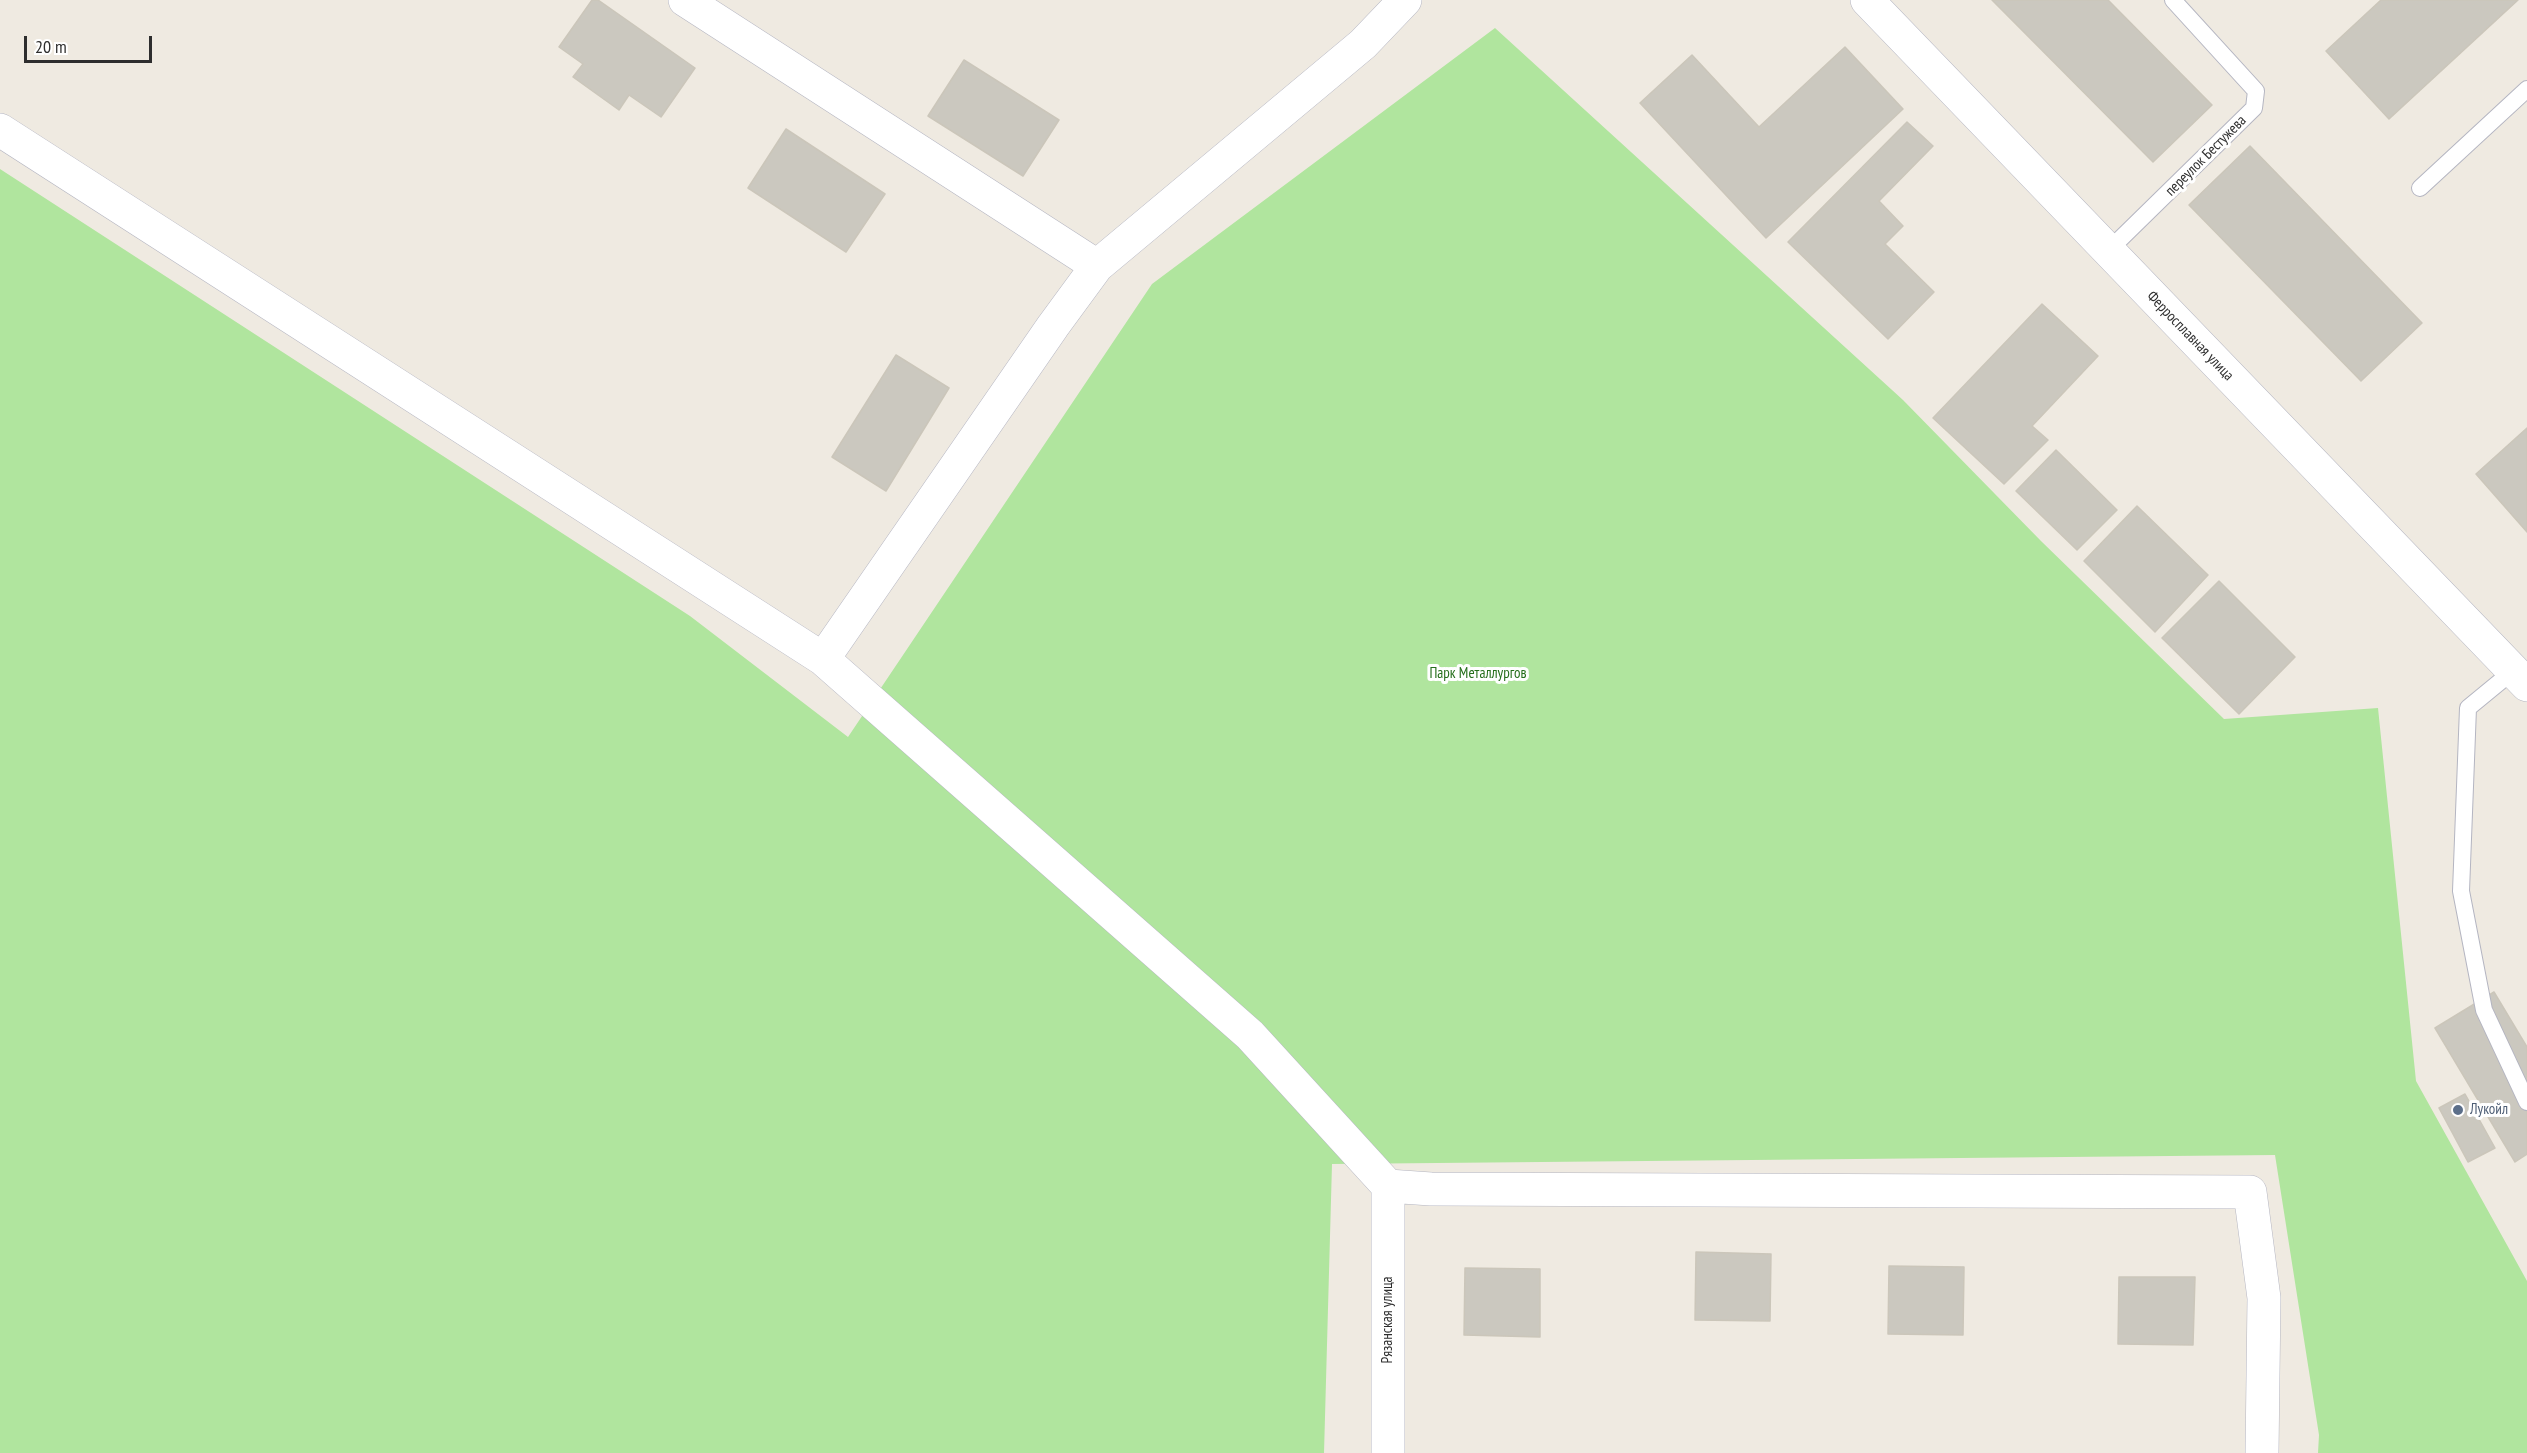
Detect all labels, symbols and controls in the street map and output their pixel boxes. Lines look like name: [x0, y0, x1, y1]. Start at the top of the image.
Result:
scale bar: [27, 24, 154, 62]
text: 20 m: [35, 35, 67, 58]
street label: переулок Бестужева: [2162, 112, 2250, 200]
street label: Ферросплавная улица: [2143, 288, 2237, 384]
park label: Парк Металлургов: [1429, 665, 1527, 683]
place label: Лукойл: [2470, 1101, 2508, 1119]
marker: Лукойл: [2451, 1103, 2465, 1117]
street label: Рязанская улица: [1379, 1276, 1397, 1364]

